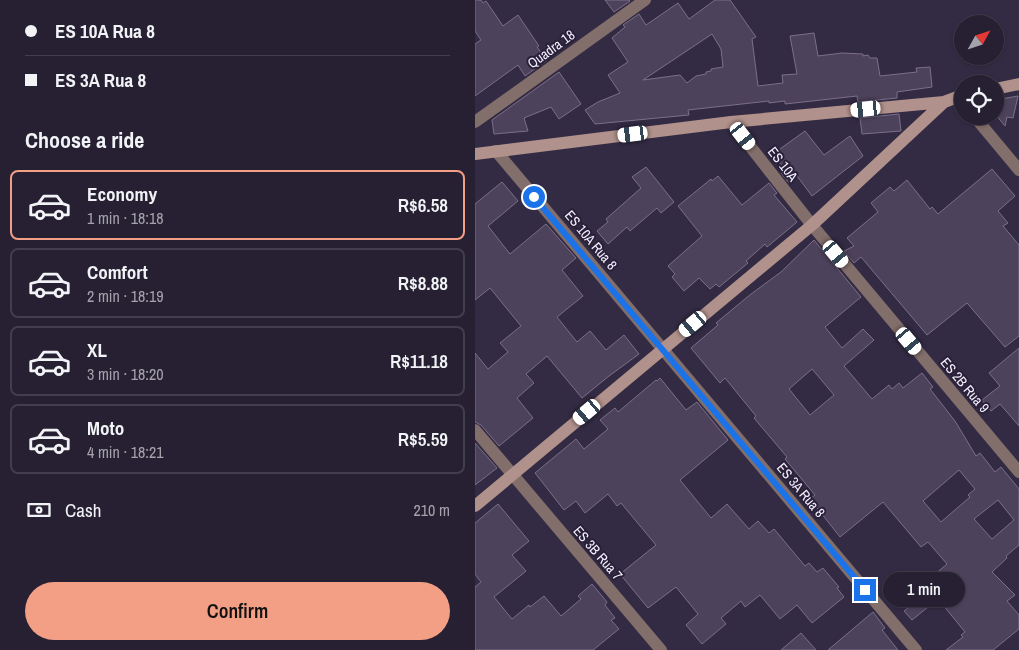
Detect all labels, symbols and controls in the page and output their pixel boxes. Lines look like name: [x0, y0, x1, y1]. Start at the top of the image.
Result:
north arrow: [954, 15, 1004, 65]
map controls: [954, 15, 1004, 125]
text: ES 10A Rua 8: [55, 18, 155, 44]
street label: Quadra 18: [524, 26, 578, 72]
text: ES 3A Rua 8: [55, 67, 146, 93]
button: locate: [954, 75, 1004, 125]
car: [850, 100, 881, 118]
car: [727, 120, 758, 152]
text: Choose a ride: [25, 125, 144, 155]
car: [617, 125, 648, 143]
street label: ES 10A: [764, 143, 802, 185]
text: Economy: [87, 181, 157, 207]
icon: car: [27, 183, 72, 228]
route start: [523, 186, 545, 208]
text: R$6.58: [398, 192, 448, 218]
text: 1 min · 18:18: [87, 207, 164, 229]
street label: ES 10A Rua 8: [561, 207, 621, 273]
car: [820, 238, 851, 270]
text: Comfort: [87, 259, 148, 285]
icon: car: [27, 261, 72, 306]
text: R$8.88: [398, 270, 448, 296]
text: 2 min · 18:19: [87, 285, 164, 307]
car: [676, 309, 709, 339]
car: [893, 325, 924, 357]
text: XL: [87, 337, 107, 363]
icon: car: [27, 339, 72, 384]
text: R$11.18: [390, 348, 448, 374]
street label: ES 2B Rua 9: [937, 354, 993, 416]
text: 3 min · 18:20: [87, 363, 164, 385]
car: [570, 397, 603, 427]
text: Moto: [87, 415, 124, 441]
icon: car: [27, 417, 72, 462]
text: R$5.59: [398, 426, 448, 452]
text: 4 min · 18:21: [87, 441, 164, 463]
street label: ES 3A Rua 8: [773, 459, 829, 521]
icon: cash: [25, 496, 53, 524]
text: Cash: [65, 497, 101, 523]
text: 210 m: [414, 499, 450, 521]
street label: ES 3B Rua 7: [569, 522, 627, 584]
callout: 1 min: [883, 572, 965, 608]
text: 1 min: [907, 578, 941, 600]
route end: [854, 579, 876, 601]
button: Confirm: [25, 582, 450, 640]

